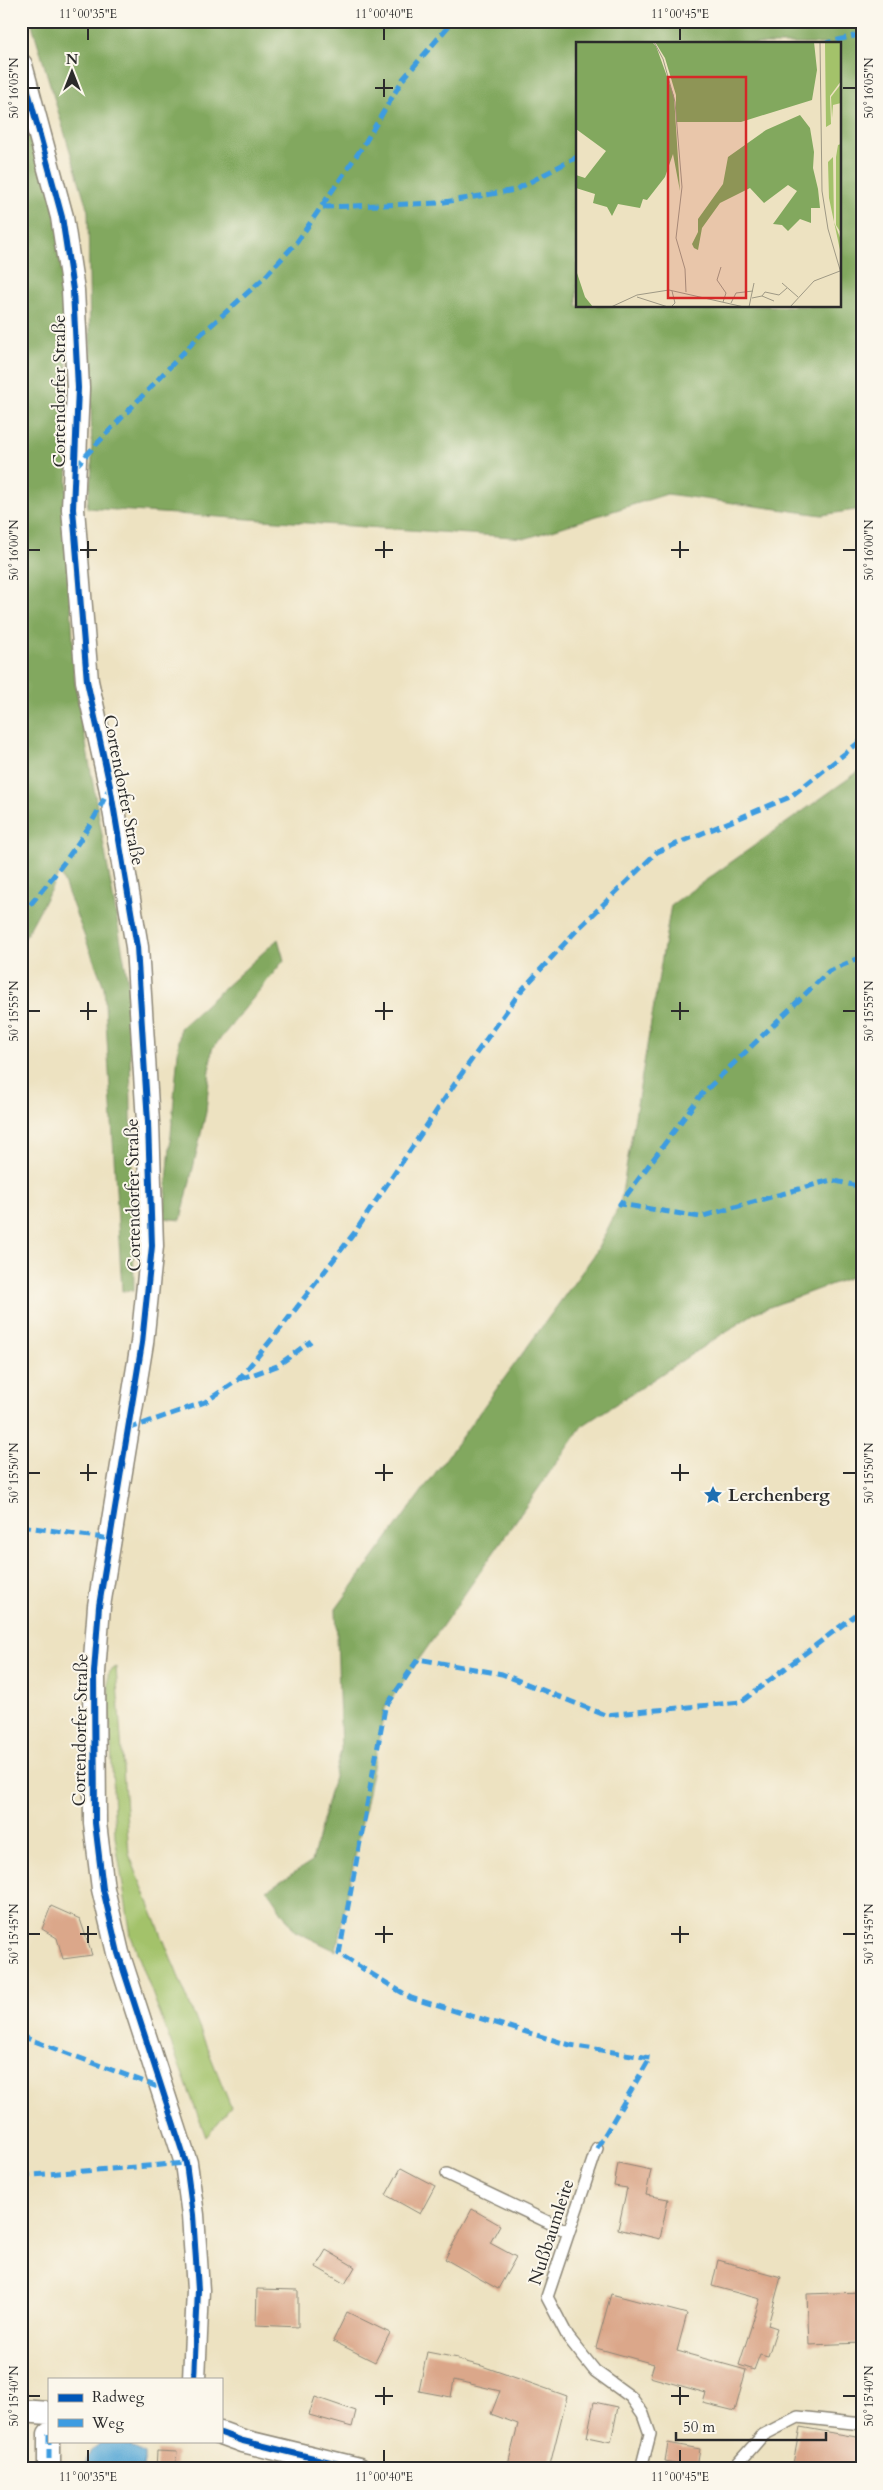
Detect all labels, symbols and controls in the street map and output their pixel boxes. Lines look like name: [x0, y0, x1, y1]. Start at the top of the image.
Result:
text: 11°00'35"E: [59, 6, 117, 22]
text: 11°00'40"E: [355, 6, 413, 22]
text: 11°00'45"E: [651, 6, 709, 22]
inset map: [576, 42, 840, 308]
north arrow: [48, 48, 98, 98]
text: N: [66, 50, 78, 69]
text: 50°16'05"N: [6, 57, 22, 118]
text: 50°16'05"N: [861, 57, 877, 118]
street label: Cortendorfer Straße: [47, 314, 72, 468]
text: 50°16'00"N: [6, 519, 22, 580]
text: 50°16'00"N: [861, 519, 877, 580]
street label: Cortendorfer Straße: [97, 713, 150, 868]
text: 50°15'55"N: [6, 980, 22, 1041]
text: 50°15'55"N: [861, 980, 877, 1041]
street label: Cortendorfer Straße: [120, 1118, 147, 1272]
text: 50°15'50"N: [6, 1442, 22, 1503]
text: 50°15'50"N: [861, 1442, 877, 1503]
place label: Lerchenberg: [728, 1483, 830, 1508]
place icon: Lerchenberg: [702, 1484, 724, 1506]
street label: Cortendorfer Straße: [67, 1653, 94, 1807]
text: 50°15'45"N: [6, 1903, 22, 1964]
text: 50°15'45"N: [861, 1903, 877, 1964]
street label: Nußbaumleite: [523, 2176, 580, 2288]
text: 50°15'40"N: [6, 2365, 22, 2426]
text: 50°15'40"N: [861, 2365, 877, 2426]
legend: [48, 2378, 222, 2442]
text: Radweg: [92, 2387, 145, 2407]
scale bar: [676, 2410, 826, 2442]
text: Weg: [91, 2413, 124, 2433]
text: 50 m: [683, 2417, 715, 2437]
text: 11°00'35"E: [59, 2469, 117, 2485]
text: 11°00'40"E: [355, 2469, 413, 2485]
text: 11°00'45"E: [651, 2469, 709, 2485]

